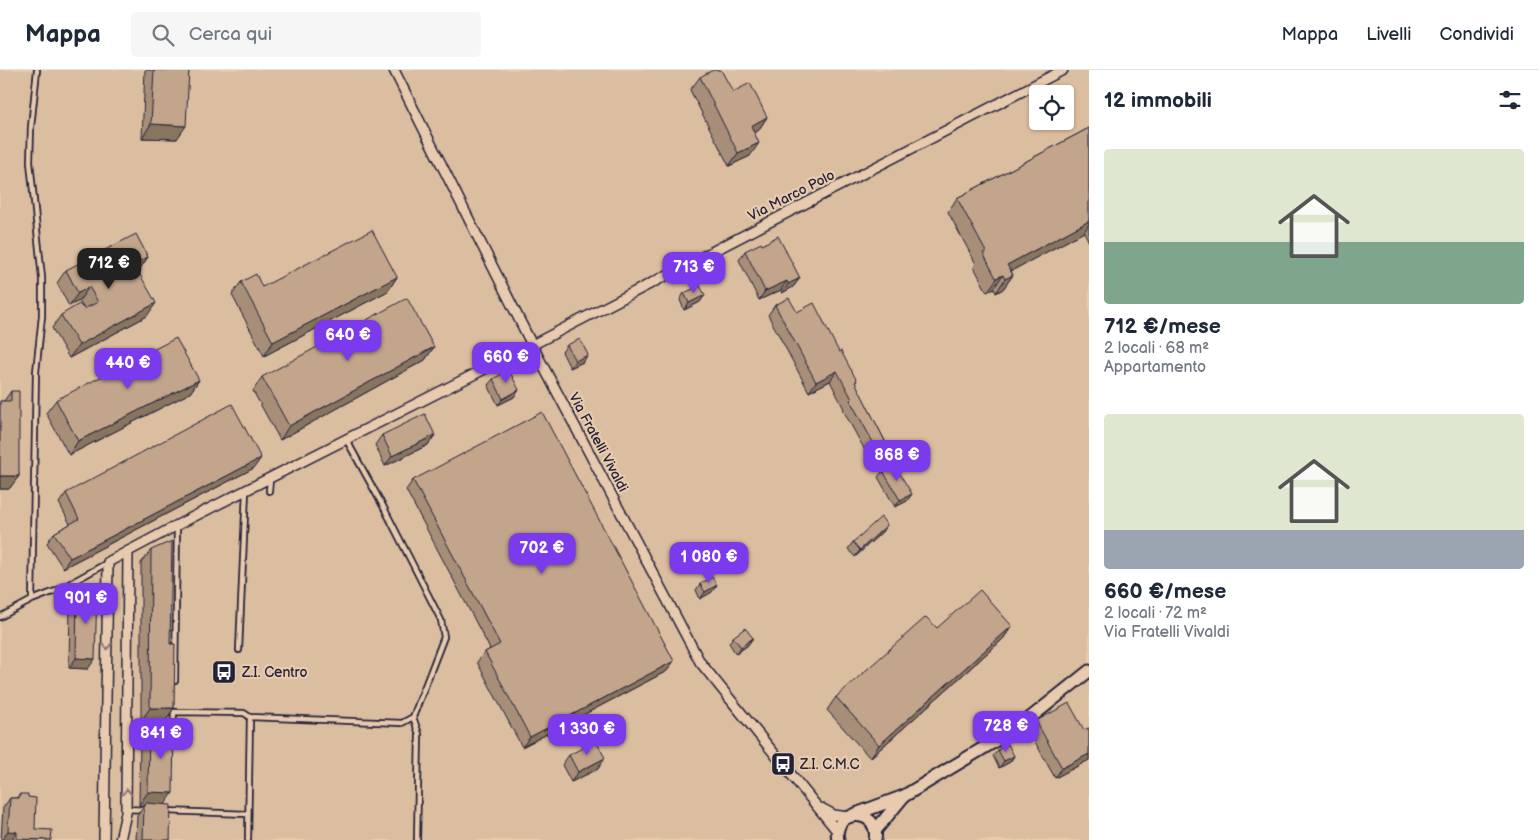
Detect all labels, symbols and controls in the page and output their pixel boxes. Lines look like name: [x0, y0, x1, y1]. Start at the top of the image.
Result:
search box: [131, 12, 481, 57]
text: Mappa: [25, 20, 101, 49]
icon: search: [149, 21, 177, 49]
text: Cerca qui: [189, 23, 272, 46]
text: Mappa: [1281, 24, 1338, 45]
text: Livelli: [1366, 24, 1412, 45]
text: Condividi: [1440, 24, 1514, 45]
map controls: [1029, 85, 1074, 130]
button: locate: [1029, 85, 1074, 130]
icon: filters: [1496, 86, 1524, 114]
text: 12 immobili: [1104, 88, 1212, 113]
street label: Via Marco Polo: [745, 166, 837, 225]
icon: home: [1269, 181, 1359, 271]
pin: 712 €: [74, 248, 144, 290]
pin: 713 €: [659, 252, 729, 294]
text: 712 €: [88, 254, 130, 273]
text: 713 €: [673, 258, 715, 277]
text: 712 €/mese: [1104, 314, 1221, 339]
pin: 640 €: [313, 320, 383, 362]
text: 640 €: [325, 326, 371, 345]
text: 2 locali · 68 m²: [1104, 339, 1209, 358]
pin: 660 €: [471, 342, 541, 384]
pin: 440 €: [93, 348, 163, 390]
text: 660 €: [483, 348, 529, 367]
text: 440 €: [105, 354, 151, 373]
text: Appartamento: [1104, 358, 1206, 377]
street label: Via Fratelli Vivaldi: [565, 390, 632, 495]
pin: 868 €: [862, 440, 932, 482]
text: 868 €: [874, 446, 920, 465]
icon: home: [1269, 446, 1359, 536]
pin: 702 €: [507, 532, 577, 575]
text: 702 €: [520, 539, 564, 558]
pin: 1 080 €: [663, 542, 755, 584]
text: 1 080 €: [681, 548, 738, 567]
text: 660 €/mese: [1104, 579, 1226, 604]
pin: 901 €: [51, 582, 121, 625]
text: 901 €: [65, 589, 107, 608]
text: 2 locali · 72 m²: [1104, 604, 1207, 623]
text: Via Fratelli Vivaldi: [1104, 623, 1230, 642]
one-way arrow: [102, 642, 112, 650]
bus stop icon: Z.I. Centro: [211, 659, 237, 685]
place label: Z.I. Centro: [241, 664, 307, 681]
pin: 728 €: [971, 710, 1041, 753]
pin: 1 330 €: [541, 714, 633, 756]
text: 728 €: [984, 717, 1028, 736]
pin: 841 €: [126, 718, 196, 760]
text: 1 330 €: [559, 720, 615, 739]
text: 841 €: [140, 724, 182, 743]
bus stop icon: Z.I. C.M.C: [770, 751, 796, 777]
place label: Z.I. C.M.C: [799, 756, 860, 773]
one-way arrow: [122, 788, 132, 796]

